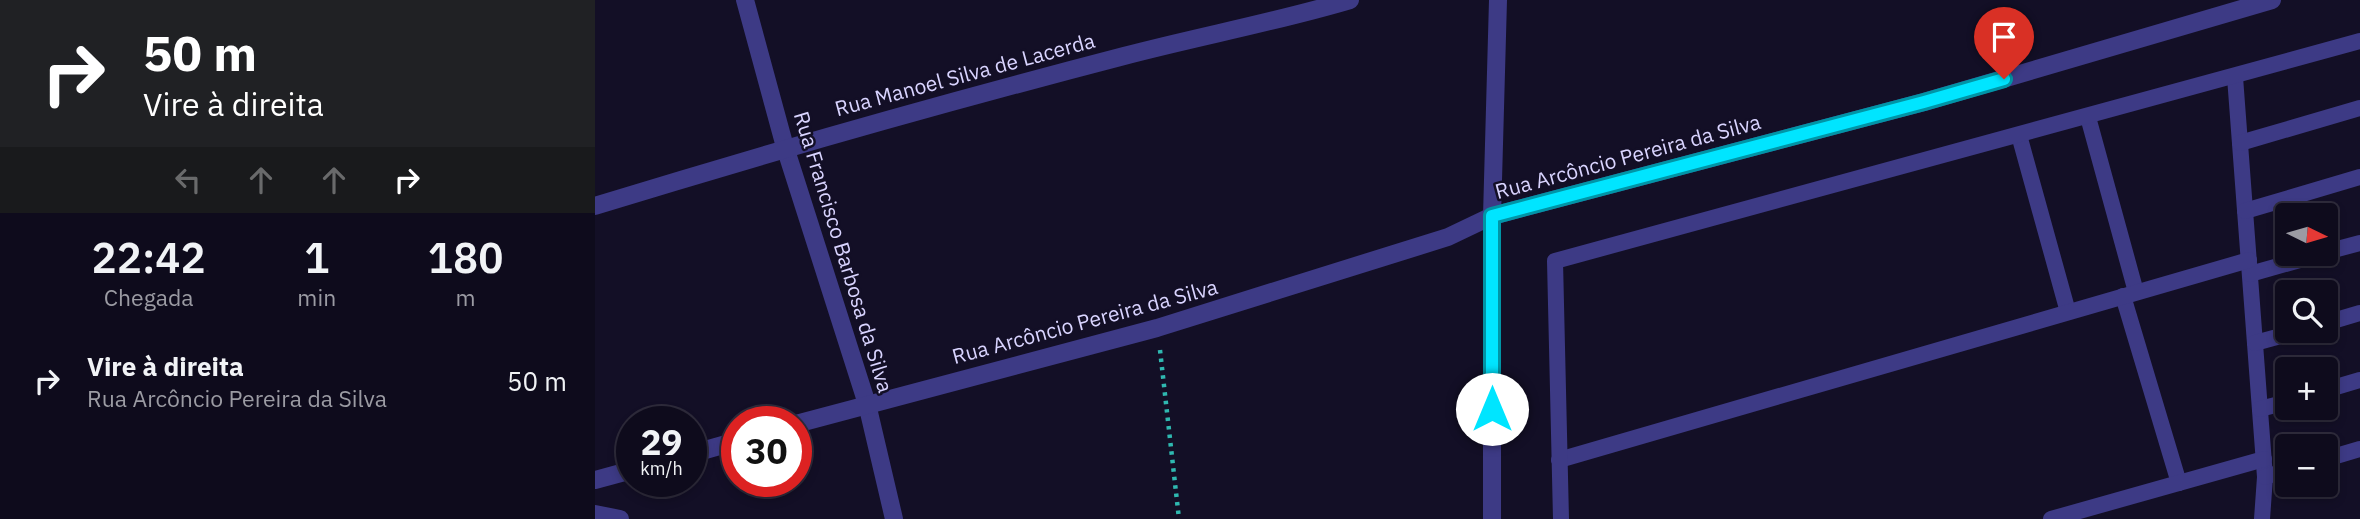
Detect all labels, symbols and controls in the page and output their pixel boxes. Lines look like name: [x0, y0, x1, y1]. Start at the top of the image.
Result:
pin: [1974, 7, 2034, 79]
icon: arrive: [1985, 18, 2023, 56]
text: 50 m: [143, 21, 257, 84]
street label: Rua Manoel Silva de Lacerda: [832, 26, 1098, 122]
icon: right: [28, 28, 119, 119]
text: Vire à direita: [143, 83, 324, 125]
street label: Rua Arcôncio Pereira da Silva: [1492, 107, 1764, 205]
street label: Rua Francisco Barbosa da Silva: [788, 108, 900, 396]
icon: left: [169, 161, 207, 199]
icon: ahead: [242, 161, 280, 199]
icon: ahead: [315, 161, 353, 199]
icon: right: [388, 161, 426, 199]
north arrow: [2275, 203, 2338, 266]
map controls: [2275, 203, 2338, 497]
text: 22:42: [92, 230, 206, 285]
text: 1: [304, 230, 329, 285]
text: 180: [428, 230, 503, 285]
street label: Rua Arcôncio Pereira da Silva: [949, 272, 1221, 370]
button: search: [2275, 280, 2338, 343]
text: Chegada: [104, 282, 194, 312]
text: min: [297, 282, 336, 312]
text: m: [456, 282, 476, 312]
text: Vire à direita: [87, 349, 244, 383]
button: +: [2275, 357, 2338, 420]
icon: right: [28, 362, 66, 400]
text: 50 m: [507, 364, 567, 398]
position arrow: [1455, 372, 1529, 446]
text: Rua Arcôncio Pereira da Silva: [87, 383, 387, 413]
speed limit sign: 30: [721, 406, 812, 497]
text: 29: [640, 419, 683, 465]
button: −: [2275, 434, 2338, 497]
text: km/h: [640, 457, 683, 480]

